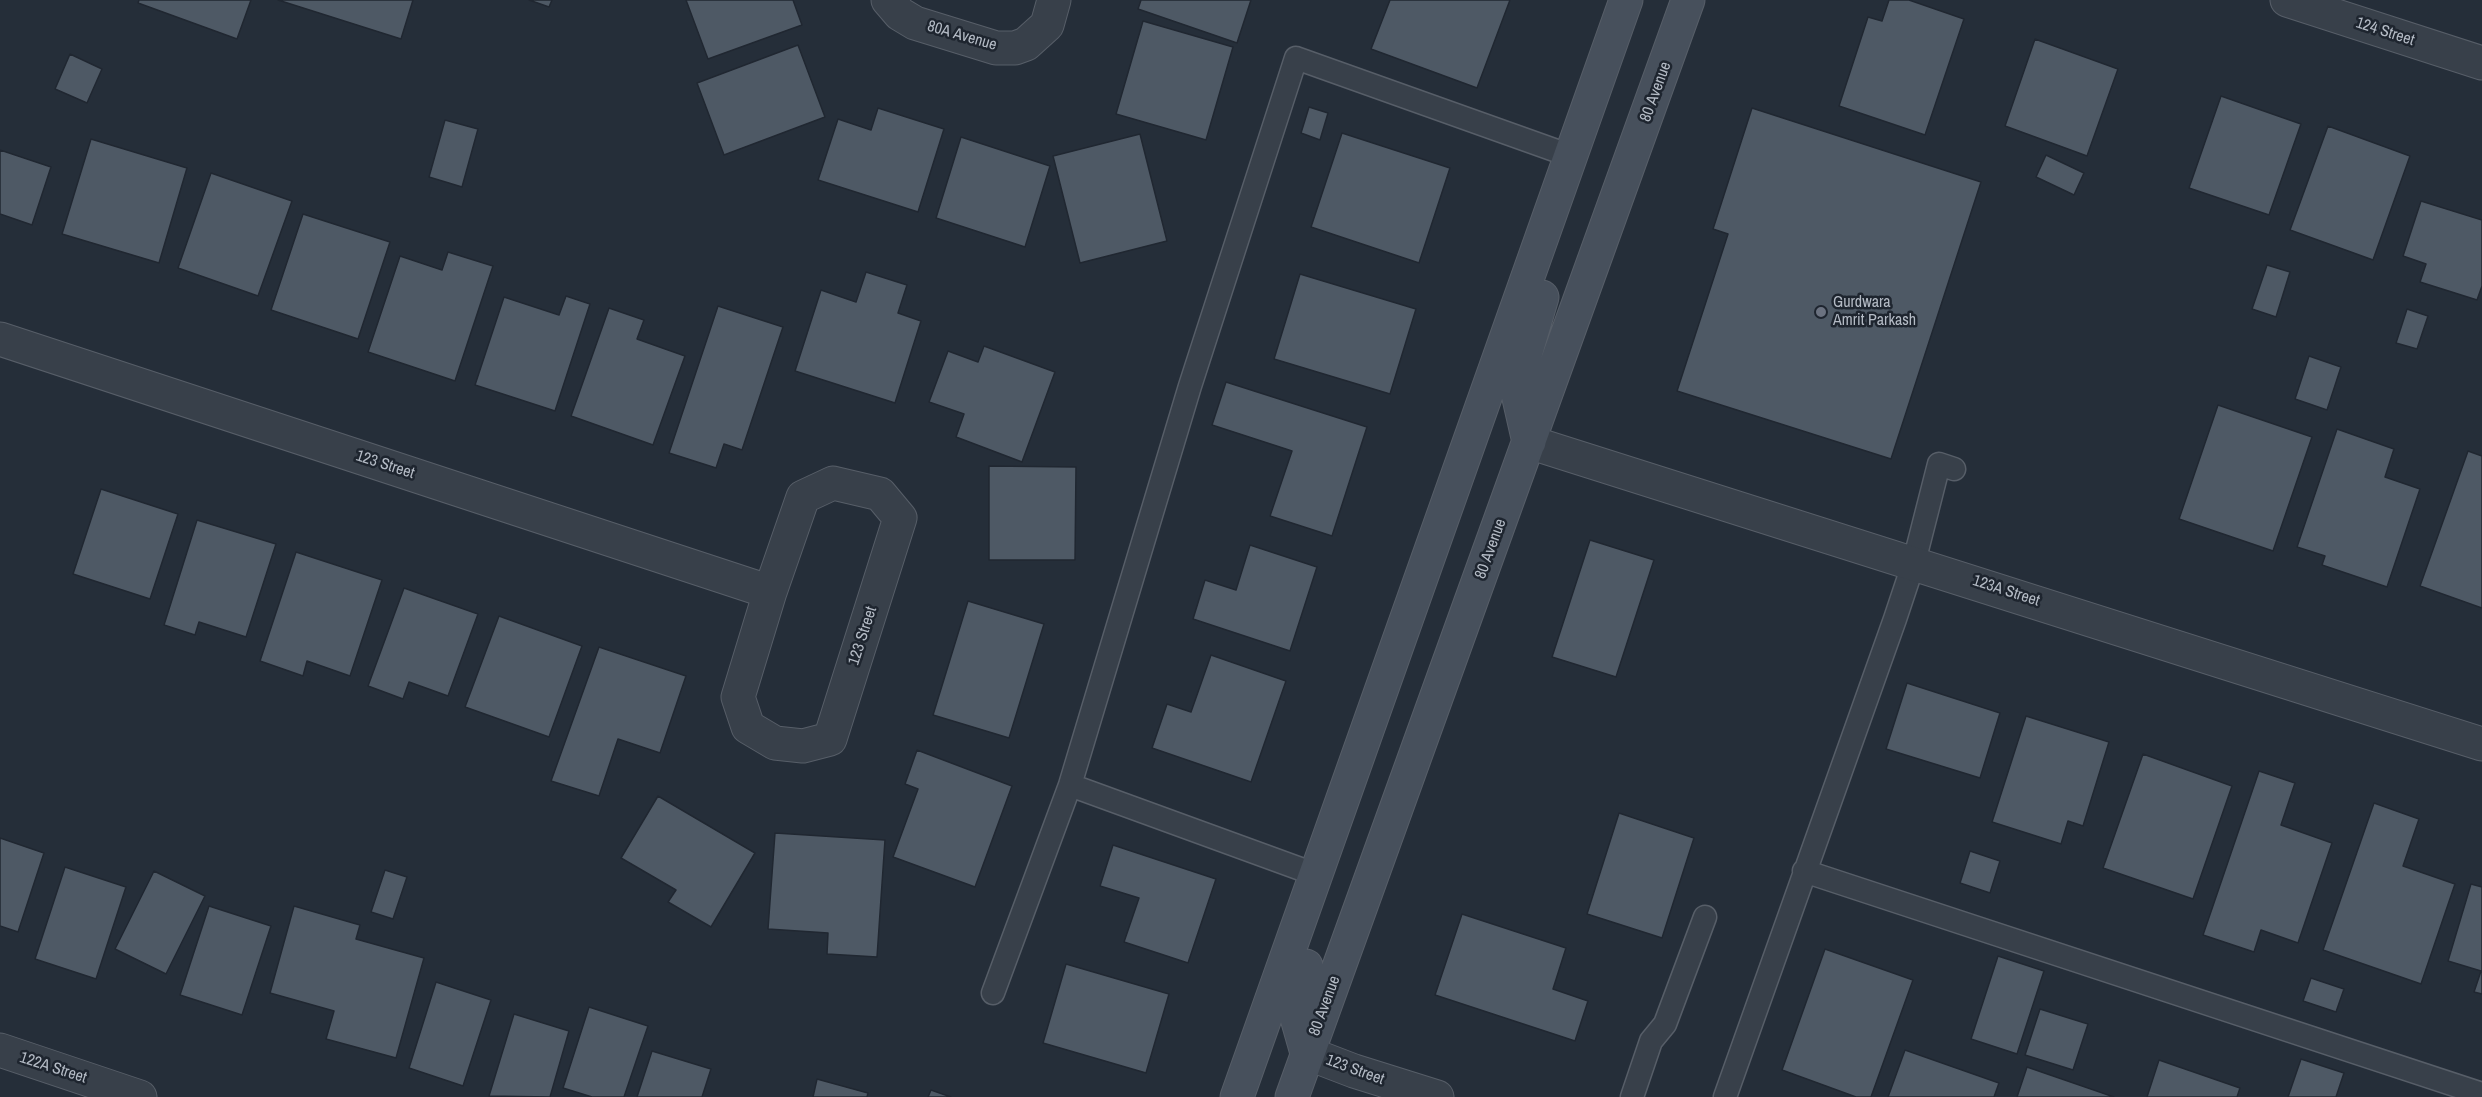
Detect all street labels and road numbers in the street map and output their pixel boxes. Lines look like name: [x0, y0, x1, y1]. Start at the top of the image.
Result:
street label: 124 Street: [2353, 14, 2417, 50]
street label: 80A Avenue: [925, 17, 999, 55]
street label: 80 Avenue: [1636, 59, 1676, 125]
street label: 123 Street: [353, 447, 417, 483]
street label: 80 Avenue: [1471, 516, 1511, 582]
street label: 123A Street: [1970, 571, 2042, 611]
street label: 123 Street: [845, 604, 881, 668]
street label: 80 Avenue: [1305, 973, 1345, 1039]
street label: 122A Street: [17, 1048, 89, 1088]
street label: 123 Street: [1323, 1051, 1387, 1089]

